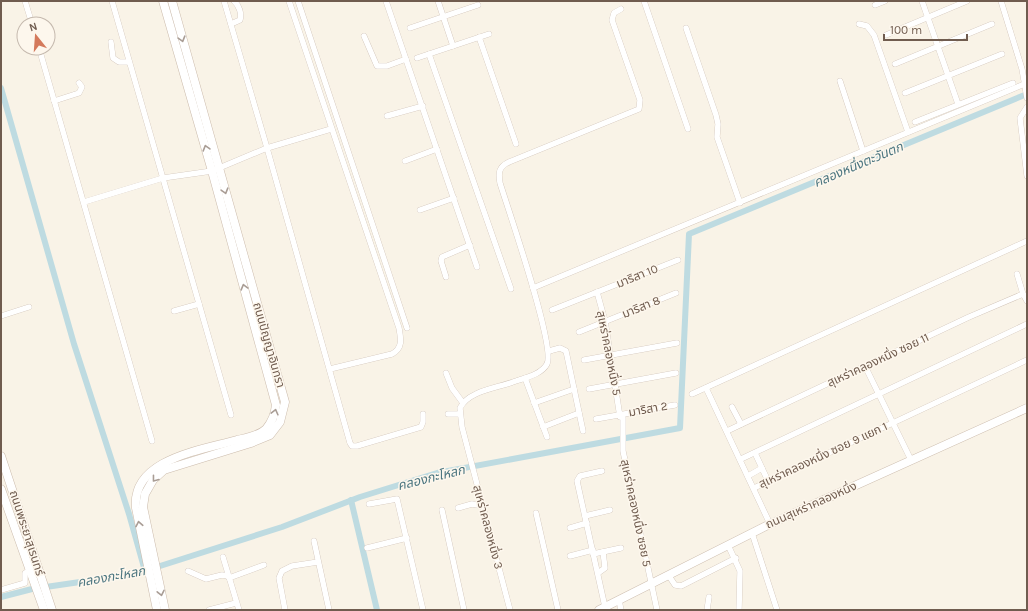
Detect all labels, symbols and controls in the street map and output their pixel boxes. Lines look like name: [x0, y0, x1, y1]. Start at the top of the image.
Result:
north arrow: [16, 16, 56, 56]
scale bar: [884, 16, 967, 42]
text: N: [28, 20, 39, 34]
text: 100 m: [890, 23, 922, 37]
one-way arrow: [177, 35, 186, 42]
water label: คลองหนึ่งตะวันตก: [811, 137, 906, 190]
one-way arrow: [202, 145, 211, 152]
one-way arrow: [220, 187, 229, 194]
street label: มาริสา 10: [614, 261, 660, 291]
one-way arrow: [240, 283, 249, 290]
street label: มาริสา 8: [620, 293, 662, 321]
street label: ถนนปัญญาอินทรา: [250, 301, 288, 389]
street label: สุเหร่าคลองหนึ่ง 5: [594, 309, 626, 397]
street label: สุเหร่าคลองหนึ่ง ซอย 11: [824, 328, 931, 390]
street label: มาริสา 2: [627, 399, 669, 419]
one-way arrow: [270, 409, 278, 415]
street label: สุเหร่าคลองหนึ่ง ซอย 9 แยก 1: [756, 417, 890, 491]
street label: สุเหร่าคลองหนึ่ง ซอย 5: [618, 457, 656, 568]
water label: คลองกะโหลก: [396, 462, 468, 493]
one-way arrow: [152, 475, 159, 482]
street label: ถนนสุเหร่าคลองหนึ่ง: [762, 477, 859, 531]
street label: สุเหร่าคลองหนึ่ง 3: [470, 483, 508, 571]
street label: ถนนพระยาสุเรนทร์: [7, 489, 48, 578]
one-way arrow: [136, 520, 144, 527]
water label: คลองกะโหลก: [76, 563, 147, 590]
one-way arrow: [157, 590, 165, 596]

